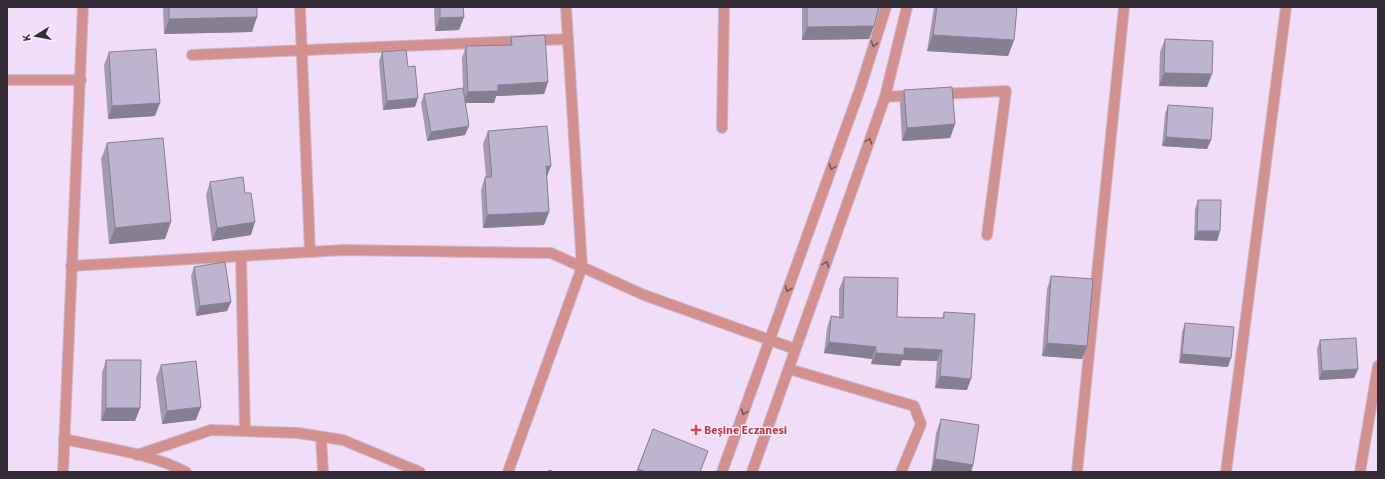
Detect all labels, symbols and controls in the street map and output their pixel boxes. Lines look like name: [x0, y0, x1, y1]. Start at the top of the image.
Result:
north arrow: [16, 16, 56, 56]
text: K: [19, 33, 35, 43]
one-way arrow: [870, 41, 879, 48]
one-way arrow: [865, 138, 873, 145]
one-way arrow: [829, 164, 837, 171]
one-way arrow: [821, 260, 830, 267]
one-way arrow: [784, 286, 793, 293]
one-way arrow: [740, 408, 749, 415]
place label: Beşine Eczanesi: [704, 422, 787, 439]
marker: Beşine Eczanesi: [691, 425, 701, 435]

